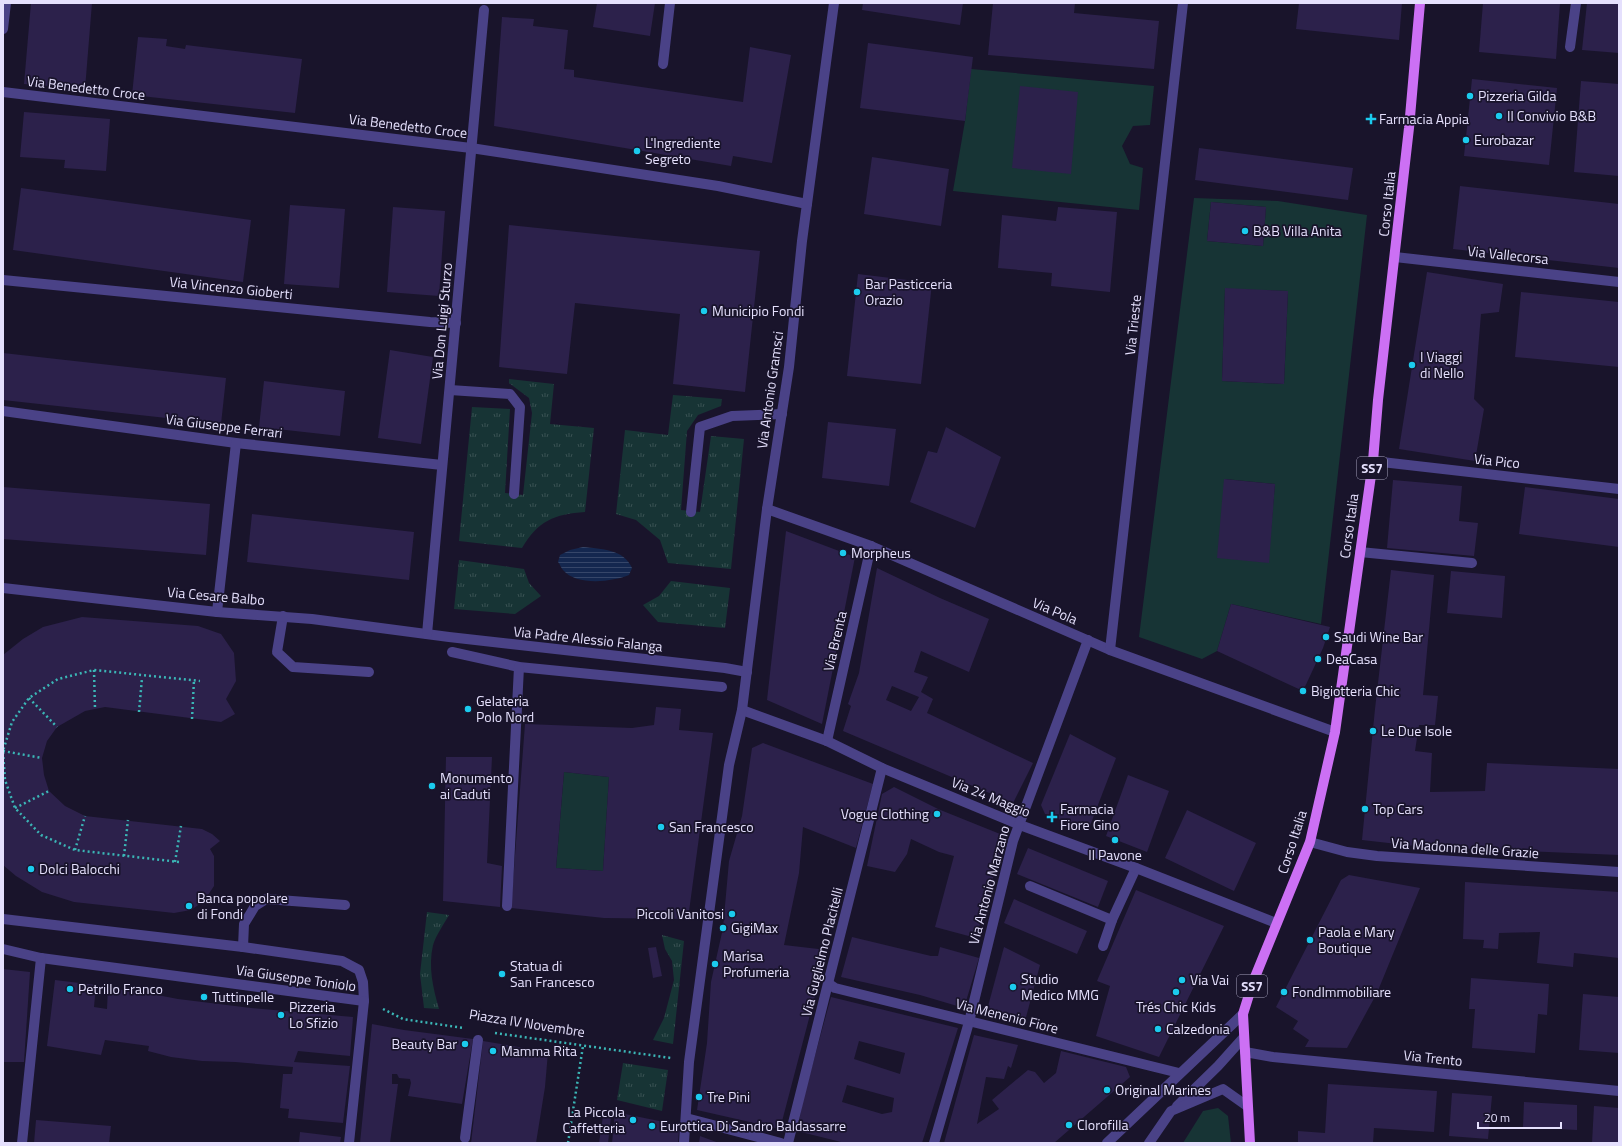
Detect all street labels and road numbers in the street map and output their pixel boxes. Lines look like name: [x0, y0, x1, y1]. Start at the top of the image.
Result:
street label: Via Benedetto Croce: [26, 70, 146, 105]
street label: Via Benedetto Croce: [348, 108, 468, 143]
street label: Corso Italia: [1373, 170, 1400, 238]
street label: Via Vallecorsa: [1466, 240, 1550, 269]
street label: Via Don Luigi Sturzo: [426, 262, 457, 380]
street label: Via Vincenzo Gioberti: [168, 271, 294, 304]
street label: Via Trieste: [1119, 294, 1146, 356]
street label: Via Antonio Gramsci: [751, 330, 788, 450]
street label: Via Giuseppe Ferrari: [164, 408, 284, 443]
street label: Via Pico: [1473, 448, 1521, 473]
road number: SS7: [1357, 457, 1387, 479]
street label: Corso Italia: [1334, 492, 1363, 560]
street label: Via Cesare Balbo: [166, 581, 266, 610]
street label: Via Pola: [1029, 592, 1081, 629]
street label: Via Brenta: [817, 609, 852, 673]
street label: Via Padre Alessio Falanga: [512, 620, 664, 657]
street label: Via 24 Maggio: [948, 771, 1034, 822]
street label: Corso Italia: [1271, 808, 1312, 876]
street label: Via Antonio Marzano: [963, 823, 1014, 947]
street label: Via Madonna delle Grazie: [1390, 832, 1540, 863]
street label: Via Guglielmo Placitelli: [795, 885, 848, 1019]
street label: Via Giuseppe Toniolo: [235, 959, 357, 996]
road number: SS7: [1237, 975, 1267, 997]
street label: Via Menenio Fiore: [953, 993, 1061, 1038]
street label: Piazza IV Novembre: [468, 1003, 587, 1042]
street label: Via Trento: [1403, 1044, 1464, 1071]

